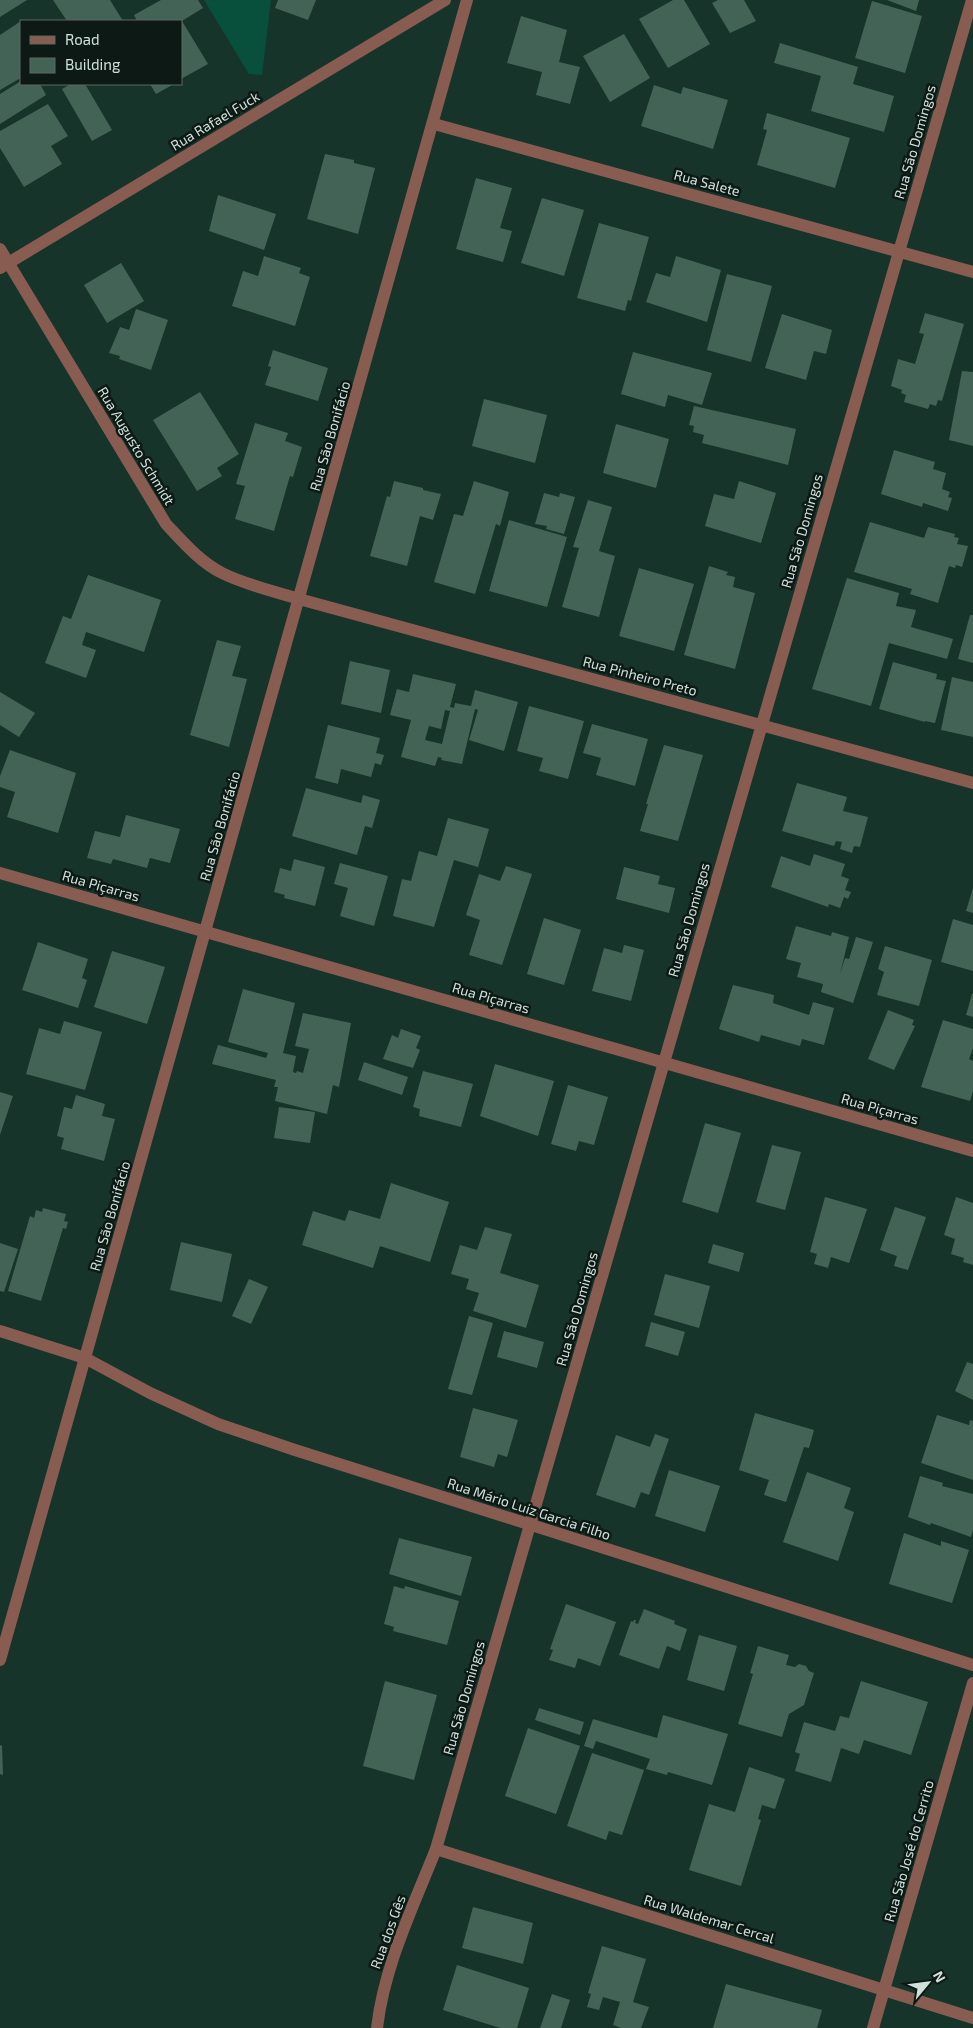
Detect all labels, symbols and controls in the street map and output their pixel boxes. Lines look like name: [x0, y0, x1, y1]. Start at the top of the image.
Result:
legend: [20, 20, 182, 85]
text: Road: [65, 30, 100, 48]
text: Building: [65, 55, 121, 73]
street label: Rua São Domingos: [890, 83, 939, 201]
street label: Rua Rafael Fuck: [167, 87, 262, 154]
street label: Rua Salete: [672, 166, 742, 199]
street label: Rua São Bonifácio: [306, 379, 353, 493]
street label: Rua Augusto Schmidt: [94, 383, 178, 508]
street label: Rua São Domingos: [777, 472, 826, 590]
street label: Rua Pinheiro Preto: [581, 652, 699, 699]
street label: Rua São Bonifácio: [196, 769, 243, 883]
street label: Rua São Domingos: [664, 861, 713, 979]
street label: Rua Piçarras: [60, 866, 142, 906]
street label: Rua Piçarras: [450, 978, 532, 1018]
street label: Rua Piçarras: [839, 1089, 921, 1129]
street label: Rua São Bonifácio: [86, 1159, 133, 1273]
street label: Rua São Domingos: [552, 1250, 601, 1368]
street label: Rua Mário Luiz Garcia Filho: [445, 1474, 613, 1543]
street label: Rua São Domingos: [439, 1639, 488, 1757]
street label: Rua São José do Cerrito: [880, 1778, 937, 1924]
street label: Rua Waldemar Cercal: [642, 1891, 777, 1947]
street label: Rua dos Gês: [366, 1893, 409, 1971]
north arrow: [903, 1958, 953, 2008]
text: N: [930, 1968, 950, 1985]

